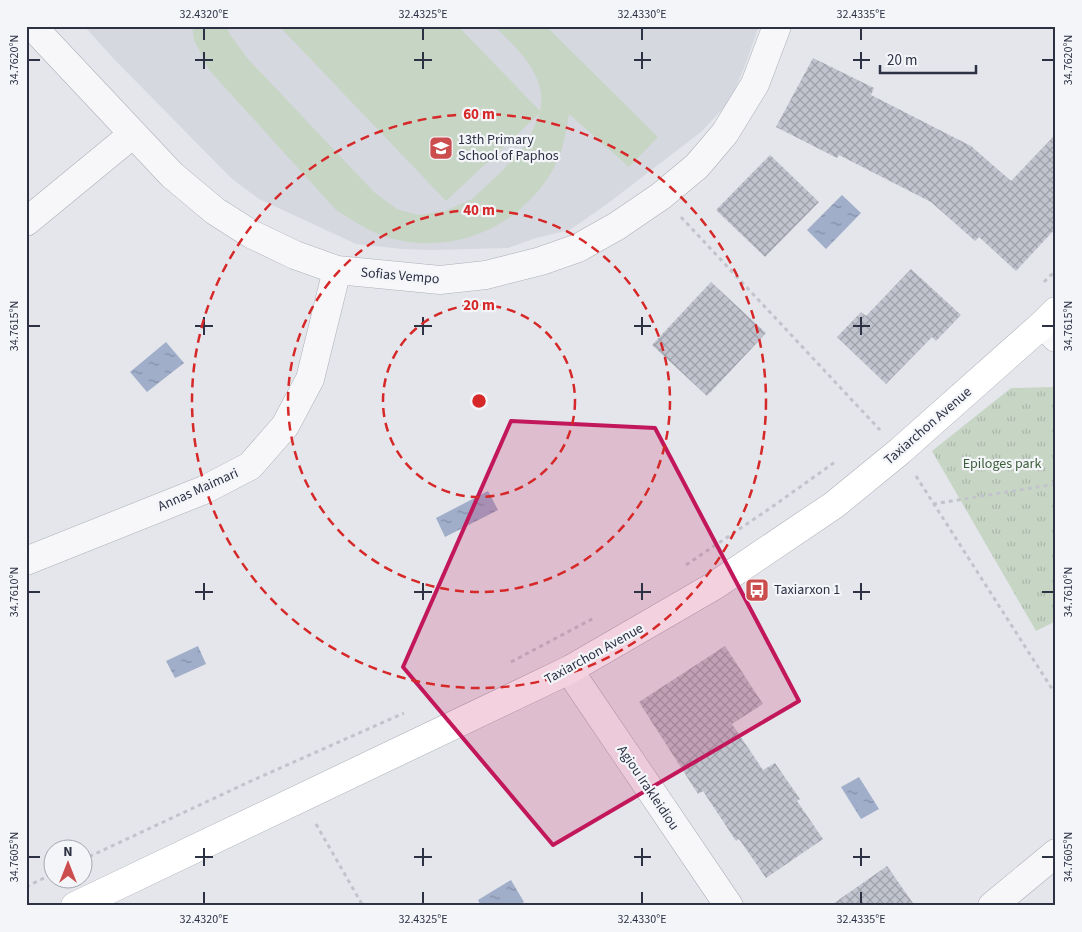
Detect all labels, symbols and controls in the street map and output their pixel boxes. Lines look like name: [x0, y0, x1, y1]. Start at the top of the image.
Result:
text: 32.4320°E: [179, 6, 229, 23]
text: 32.4325°E: [398, 6, 448, 23]
text: 32.4330°E: [617, 6, 667, 23]
text: 32.4335°E: [836, 6, 886, 23]
text: 34.7620°N: [6, 35, 23, 85]
text: 34.7620°N: [1060, 35, 1077, 85]
scale bar: [880, 42, 976, 74]
text: 20 m: [887, 50, 917, 71]
text: 60 m: [463, 104, 495, 125]
place label: 13th Primary School of Paphos: [458, 130, 559, 166]
school or university icon: 13th Primary School of Paphos: [428, 135, 454, 161]
text: 40 m: [463, 200, 495, 221]
street label: Sofias Vempo: [360, 263, 440, 289]
text: 20 m: [463, 295, 495, 316]
text: 34.7615°N: [6, 301, 23, 351]
text: 34.7615°N: [1060, 301, 1077, 351]
street label: Taxiarchon Avenue: [880, 382, 976, 470]
centre of rings: [470, 392, 488, 410]
park label: Epiloges park: [963, 454, 1041, 474]
street label: Annas Maimari: [155, 463, 241, 517]
text: 34.7610°N: [6, 567, 23, 617]
text: 34.7610°N: [1060, 567, 1077, 617]
bus stop icon: Taxiarxon 1: [744, 577, 770, 603]
place label: Taxiarxon 1: [774, 580, 840, 600]
street label: Taxiarchon Avenue: [541, 619, 647, 689]
street label: Agiou Irakleidiou: [612, 742, 684, 834]
text: 34.7605°N: [6, 832, 23, 882]
text: 34.7605°N: [1060, 832, 1077, 882]
north arrow: [42, 840, 92, 890]
text: N: [63, 842, 73, 862]
text: 32.4320°E: [179, 911, 229, 928]
text: 32.4325°E: [398, 911, 448, 928]
text: 32.4330°E: [617, 911, 667, 928]
text: 32.4335°E: [836, 911, 886, 928]

